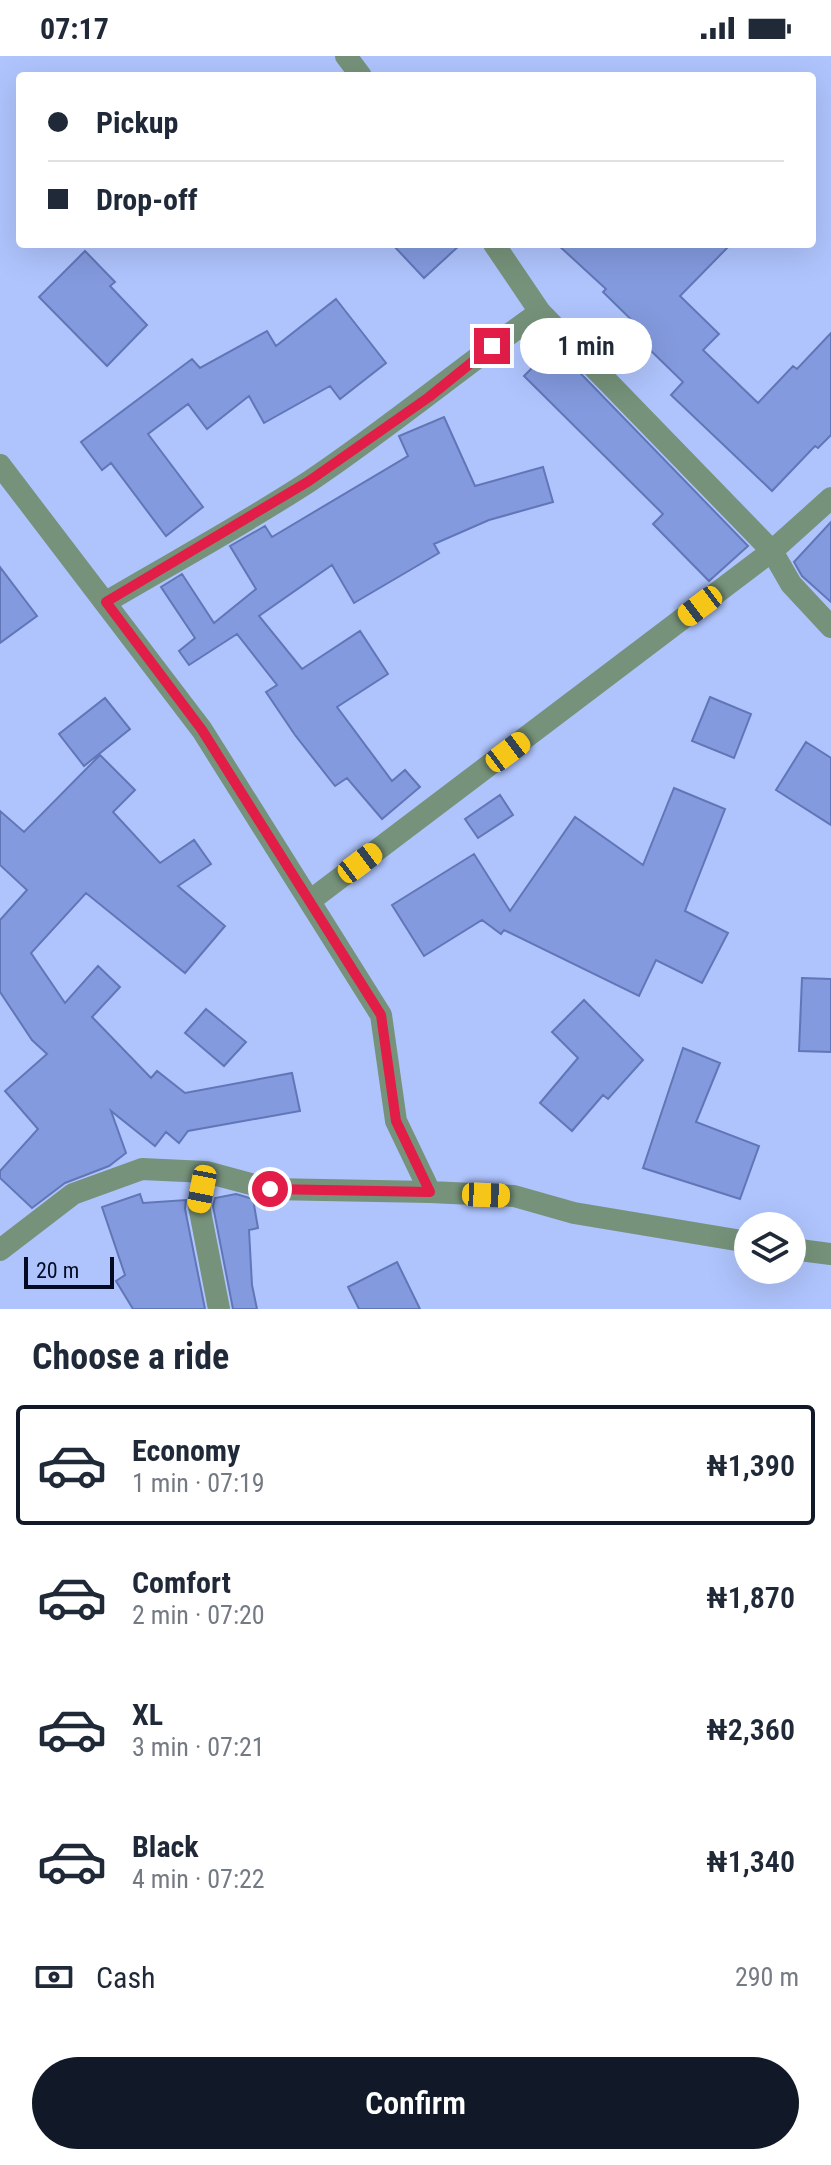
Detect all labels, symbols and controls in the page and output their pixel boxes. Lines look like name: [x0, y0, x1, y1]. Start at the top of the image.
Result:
text: 07:17: [40, 11, 109, 46]
text: Pickup: [96, 105, 178, 140]
text: Drop-off: [96, 182, 198, 217]
callout: 1 min: [520, 318, 652, 374]
route end: [474, 328, 510, 364]
text: 1 min: [557, 331, 615, 361]
car: [674, 582, 726, 630]
car: [482, 728, 534, 776]
car: [334, 839, 386, 887]
car: [186, 1163, 218, 1215]
route start: [252, 1171, 288, 1207]
car: [462, 1182, 510, 1208]
map controls: [734, 1212, 806, 1284]
button: layers: [734, 1212, 806, 1284]
scale bar: [24, 1253, 114, 1289]
text: 20 m: [36, 1258, 79, 1283]
text: Choose a ride: [32, 1336, 229, 1378]
icon: car: [36, 1429, 108, 1501]
text: Economy: [132, 1433, 240, 1468]
text: ₦1,390: [706, 1448, 795, 1483]
text: 1 min · 07:19: [132, 1468, 265, 1498]
icon: car: [36, 1561, 108, 1633]
text: Comfort: [132, 1565, 231, 1600]
text: ₦1,870: [706, 1580, 795, 1615]
text: 2 min · 07:20: [132, 1600, 265, 1630]
icon: car: [36, 1693, 108, 1765]
text: XL: [132, 1697, 163, 1732]
text: ₦2,360: [706, 1712, 795, 1747]
text: 3 min · 07:21: [132, 1732, 265, 1762]
icon: car: [36, 1825, 108, 1897]
text: Black: [132, 1829, 199, 1864]
text: ₦1,340: [706, 1844, 795, 1879]
text: 4 min · 07:22: [132, 1864, 265, 1894]
icon: cash: [32, 1955, 76, 1999]
text: Cash: [96, 1960, 156, 1995]
text: 290 m: [735, 1962, 799, 1992]
button: Confirm: [32, 2057, 799, 2149]

